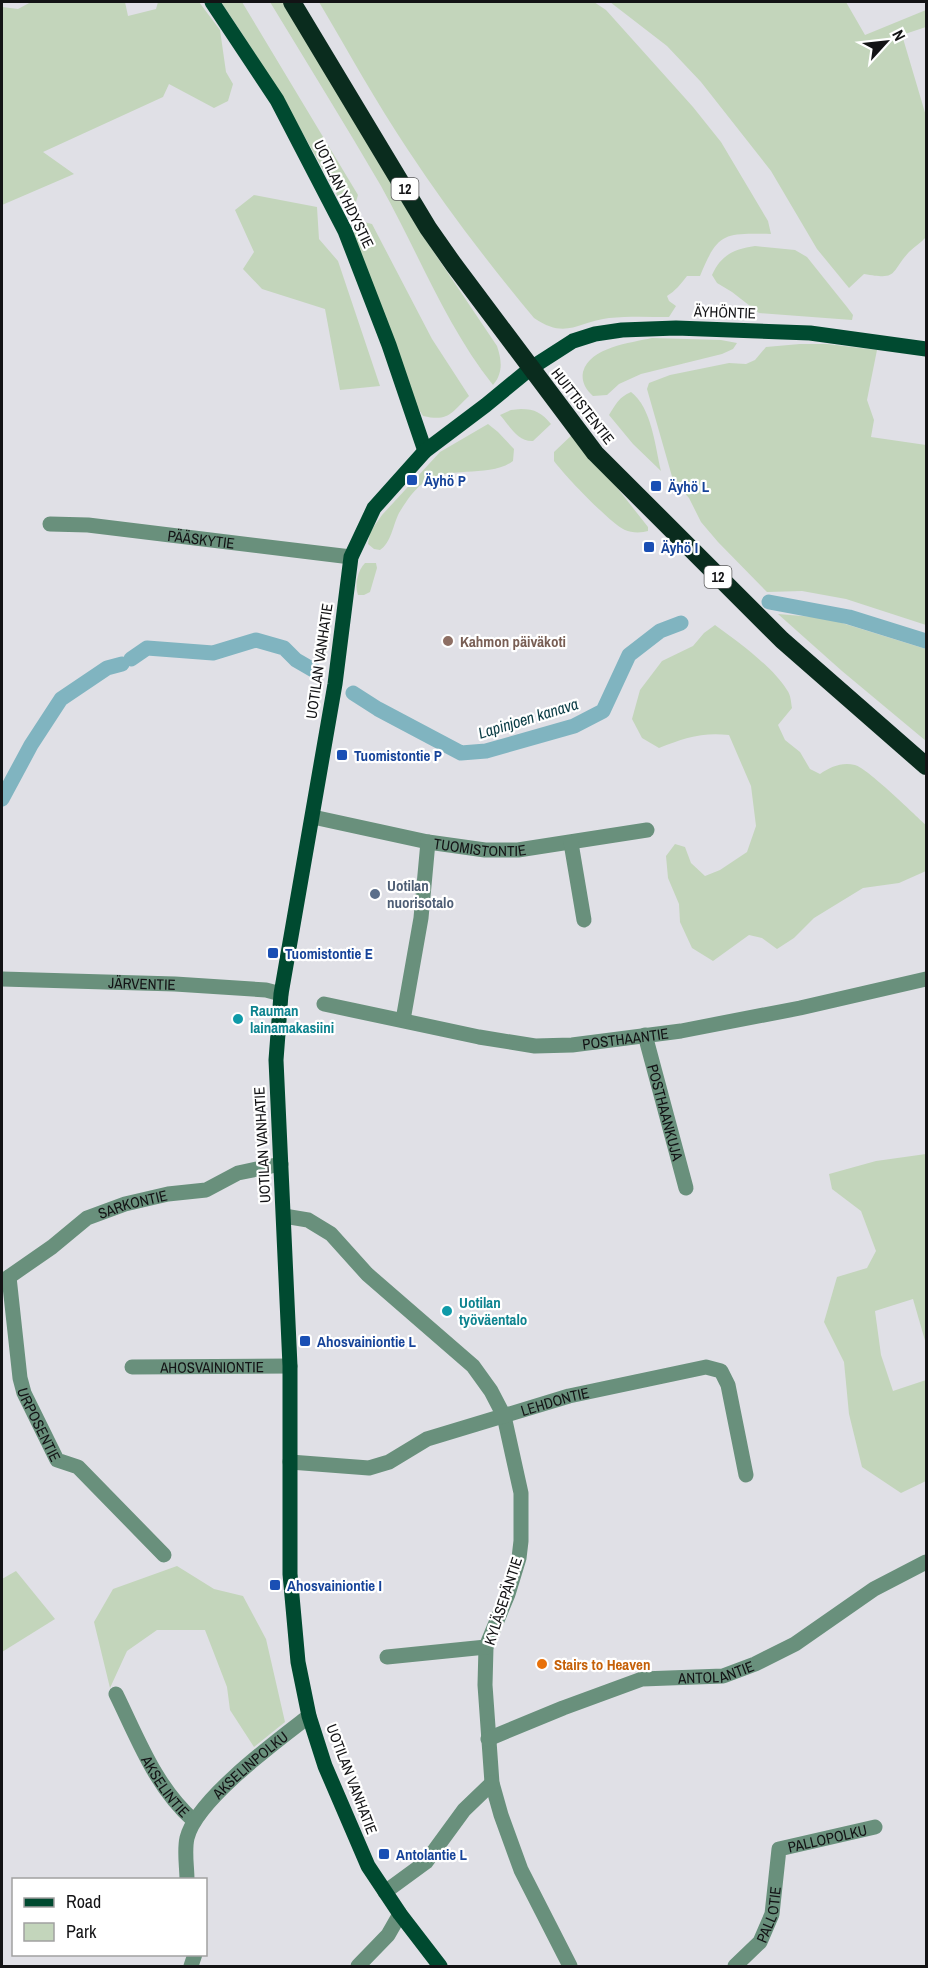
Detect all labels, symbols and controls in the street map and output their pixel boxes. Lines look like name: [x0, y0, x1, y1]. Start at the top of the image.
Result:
north arrow: [856, 12, 916, 72]
text: N: [887, 26, 911, 44]
street label: UOTILAN YHDYSTIE: [309, 136, 379, 252]
road number: 12: [392, 178, 418, 200]
street label: ÄYHÖNTIE: [693, 300, 756, 324]
street label: HUITTISTENTIE: [547, 363, 619, 449]
place label: Äyhö P: [424, 470, 466, 491]
marker: Äyhö P: [405, 473, 419, 487]
place label: Äyhö L: [668, 476, 710, 497]
marker: Äyhö L: [649, 479, 663, 493]
street label: PÄÄSKYTIE: [166, 524, 236, 553]
place label: Äyhö I: [661, 537, 698, 558]
marker: Äyhö I: [642, 540, 656, 554]
road number: 12: [704, 566, 732, 588]
street label: UOTILAN VANHATIE: [300, 602, 338, 720]
place label: Kahmon päiväkoti: [460, 631, 566, 652]
marker: Kahmon päiväkoti: [441, 634, 455, 648]
water label: Lapinjoen kanava: [475, 692, 581, 744]
place label: Tuomistontie P: [354, 745, 442, 766]
marker: Tuomistontie P: [335, 748, 349, 762]
street label: TUOMISTONTIE: [432, 832, 528, 861]
place label: Uotilan nuorisotalo: [387, 875, 454, 913]
marker: Uotilan nuorisotalo: [368, 887, 382, 901]
place label: Tuomistontie E: [285, 943, 373, 964]
marker: Tuomistontie E: [266, 946, 280, 960]
street label: JÄRVENTIE: [108, 972, 176, 995]
place label: Rauman lainamakasiini: [250, 1000, 334, 1038]
marker: Rauman lainamakasiini: [231, 1012, 245, 1026]
street label: POSTHAANTIE: [581, 1022, 670, 1054]
street label: POSTHAANKUJA: [643, 1062, 689, 1164]
street label: UOTILAN VANHATIE: [248, 1086, 276, 1204]
street label: SARKONTIE: [95, 1184, 169, 1224]
place label: Uotilan työväentalo: [459, 1292, 527, 1330]
marker: Uotilan työväentalo: [440, 1304, 454, 1318]
place label: Ahosvainiontie L: [317, 1331, 417, 1352]
marker: Ahosvainiontie L: [298, 1334, 312, 1348]
street label: AHOSVAINIONTIE: [159, 1356, 264, 1377]
street label: LEHDONTIE: [518, 1382, 591, 1421]
street label: URPOSENTIE: [13, 1385, 67, 1465]
street label: KYLÄSEPÄNTIE: [479, 1554, 527, 1648]
place label: Ahosvainiontie I: [287, 1575, 382, 1596]
marker: Ahosvainiontie I: [268, 1578, 282, 1592]
place label: Stairs to Heaven: [554, 1654, 650, 1675]
street label: ANTOLANTIE: [677, 1655, 757, 1688]
marker: Stairs to Heaven: [535, 1657, 549, 1671]
street label: UOTILAN VANHATIE: [321, 1721, 383, 1837]
street label: AKSELINPOLKU: [206, 1726, 292, 1804]
street label: AKSELINTIE: [136, 1751, 195, 1822]
street label: PALLOPOLKU: [786, 1819, 869, 1857]
place label: Antolantie L: [396, 1844, 468, 1865]
marker: Antolantie L: [377, 1847, 391, 1861]
legend: [12, 1878, 207, 1956]
street label: PALLOTIE: [750, 1885, 785, 1946]
text: Road: [66, 1889, 101, 1914]
text: Park: [66, 1919, 97, 1944]

